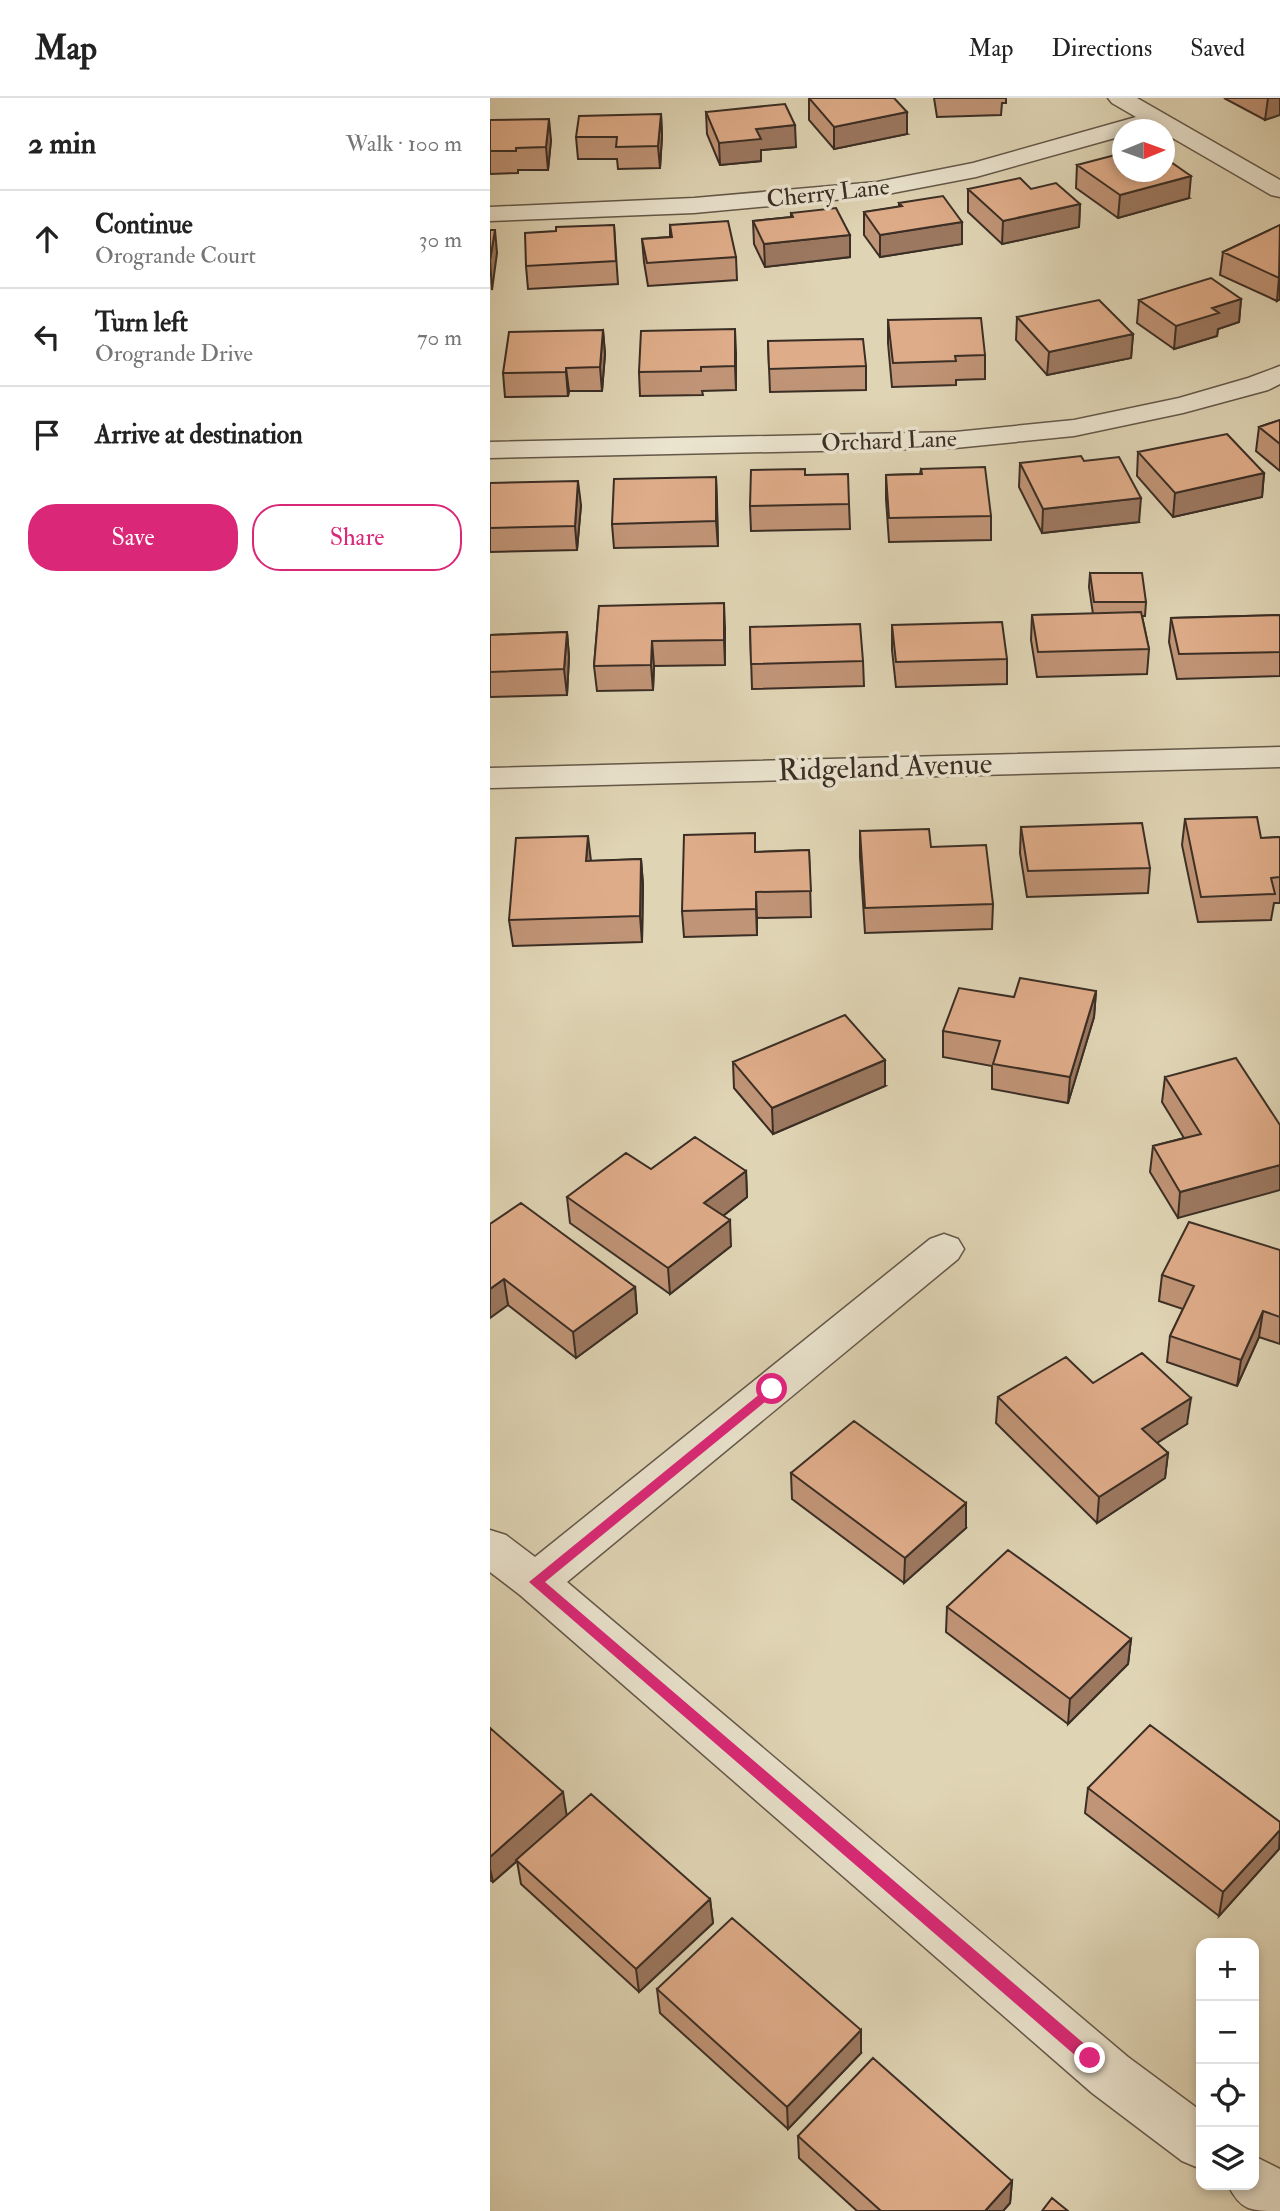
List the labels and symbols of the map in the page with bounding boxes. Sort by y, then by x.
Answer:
north arrow [1112,119,1175,182]
street label: Cherry Lane [765,171,891,215]
street label: Orchard Lane [821,423,957,459]
street label: Ridgeland Avenue [777,745,993,789]
route start [756,1373,787,1404]
route end [1074,2042,1105,2073]

